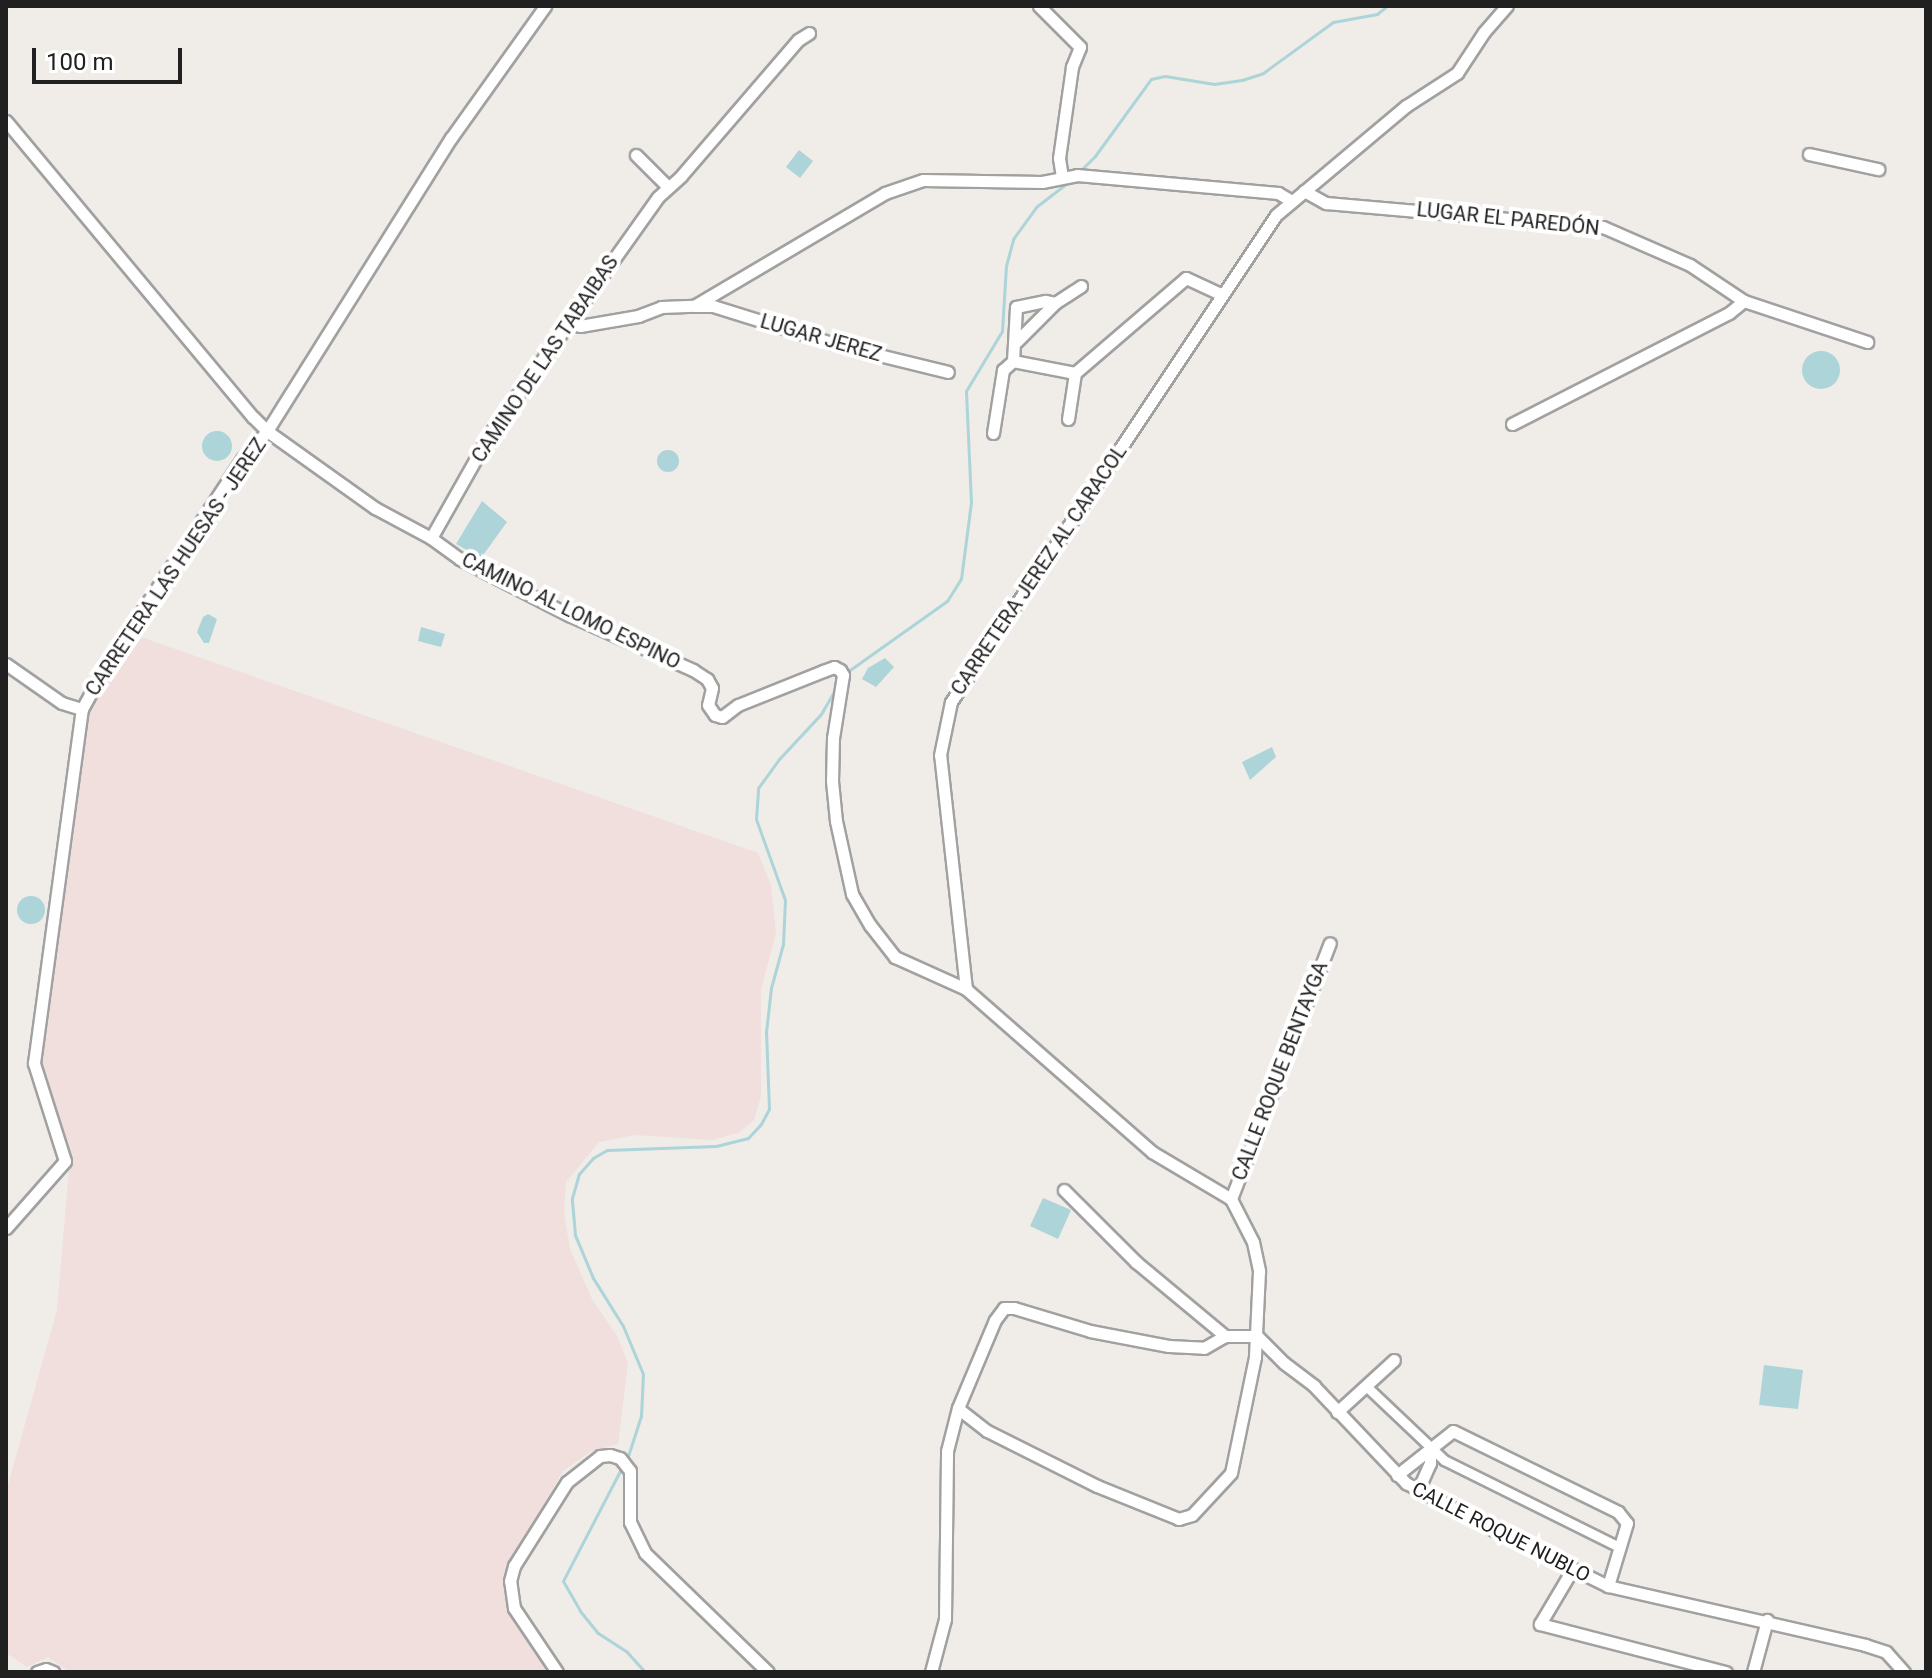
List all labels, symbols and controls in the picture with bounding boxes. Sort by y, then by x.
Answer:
scale bar [36,32,186,82]
text: 100 m [46,48,113,76]
street label: LUGAR EL PAREDÓN [1416,197,1600,241]
street label: CAMINO DE LAS TABAIBAS [467,251,623,467]
street label: LUGAR JEREZ [757,309,885,367]
street label: CARRETERA LAS HUESAS - JEREZ [81,434,271,700]
street label: CARRETERA JEREZ AL CARACOL [946,440,1132,700]
street label: CAMINO AL LOMO ESPINO [458,548,684,674]
street label: CALLE ROQUE BENTAYGA [1227,958,1333,1184]
street label: CALLE ROQUE NUBLO [1408,1477,1594,1587]

